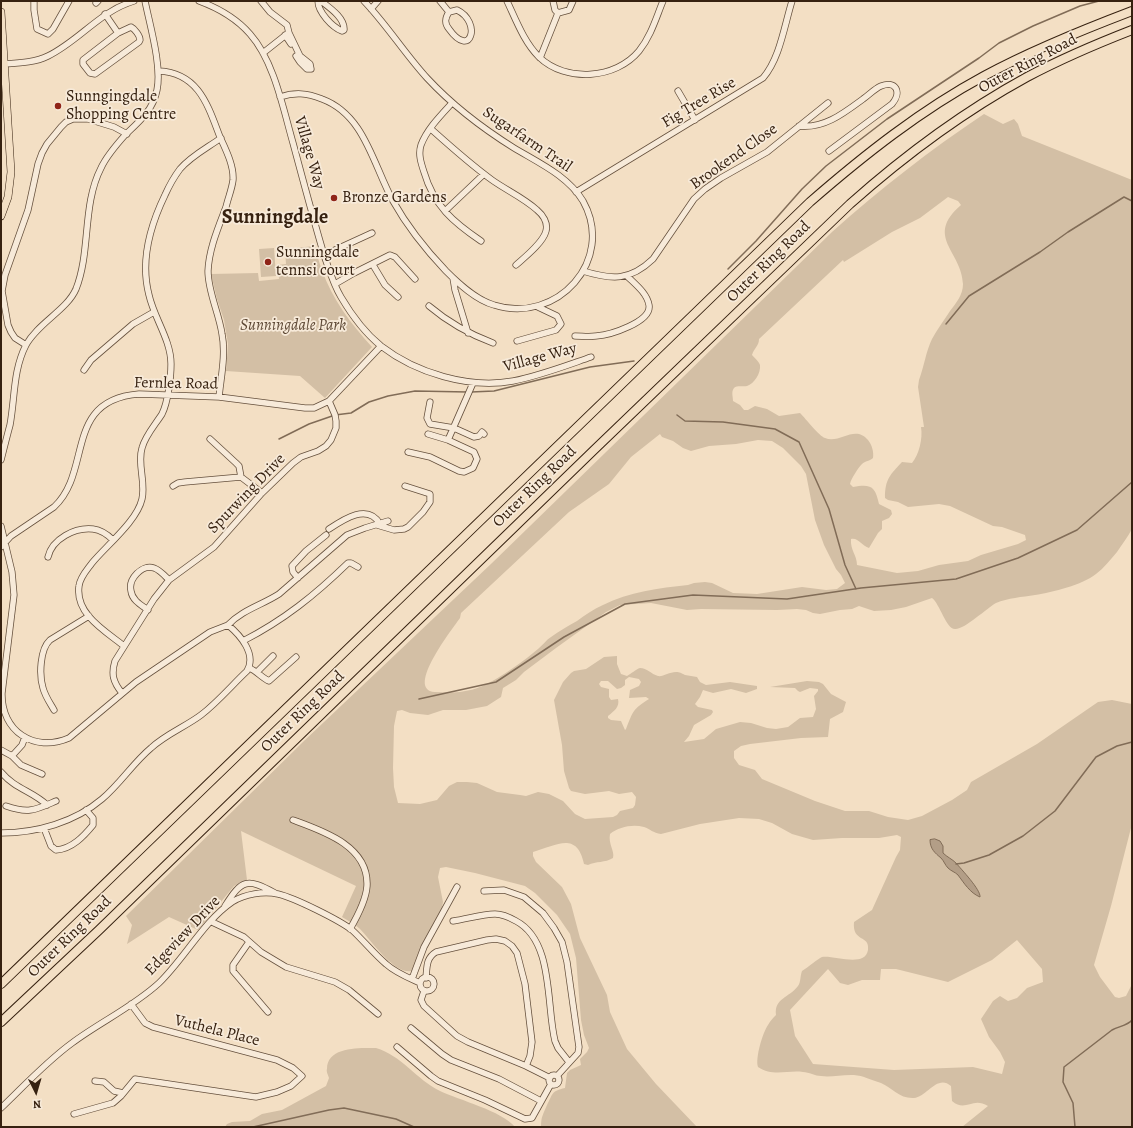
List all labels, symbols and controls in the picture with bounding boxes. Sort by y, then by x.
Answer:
street label: Outer Ring Road [975,30,1081,98]
street label: Fig Tree Rise [658,73,740,133]
place label: Sunngingdale Shopping Centre [66,87,176,125]
marker: Sunngingdale Shopping Centre [53,101,63,111]
street label: Sugarfarm Trail [479,103,575,177]
street label: Village Way [289,114,329,192]
street label: Brookend Close [687,120,781,194]
place label: Bronze Gardens [342,188,447,208]
marker: Bronze Gardens [329,193,339,203]
district label: Sunningdale [222,206,328,230]
street label: Outer Ring Road [723,217,815,307]
place label: Sunningdale tennsi court [276,243,359,281]
marker: Sunningdale tennsi court [263,257,273,267]
park label: Sunningdale Park [240,316,346,336]
street label: Village Way [501,339,579,377]
street label: Fernlea Road [134,374,218,394]
street label: Outer Ring Road [489,442,581,532]
street label: Spurwing Drive [204,450,290,538]
street label: Outer Ring Road [257,667,349,757]
street label: Outer Ring Road [24,892,116,982]
street label: Edgeview Drive [141,892,225,980]
street label: Vuthela Place [172,1011,262,1051]
north arrow [16,1072,56,1112]
text: N [32,1097,42,1112]

